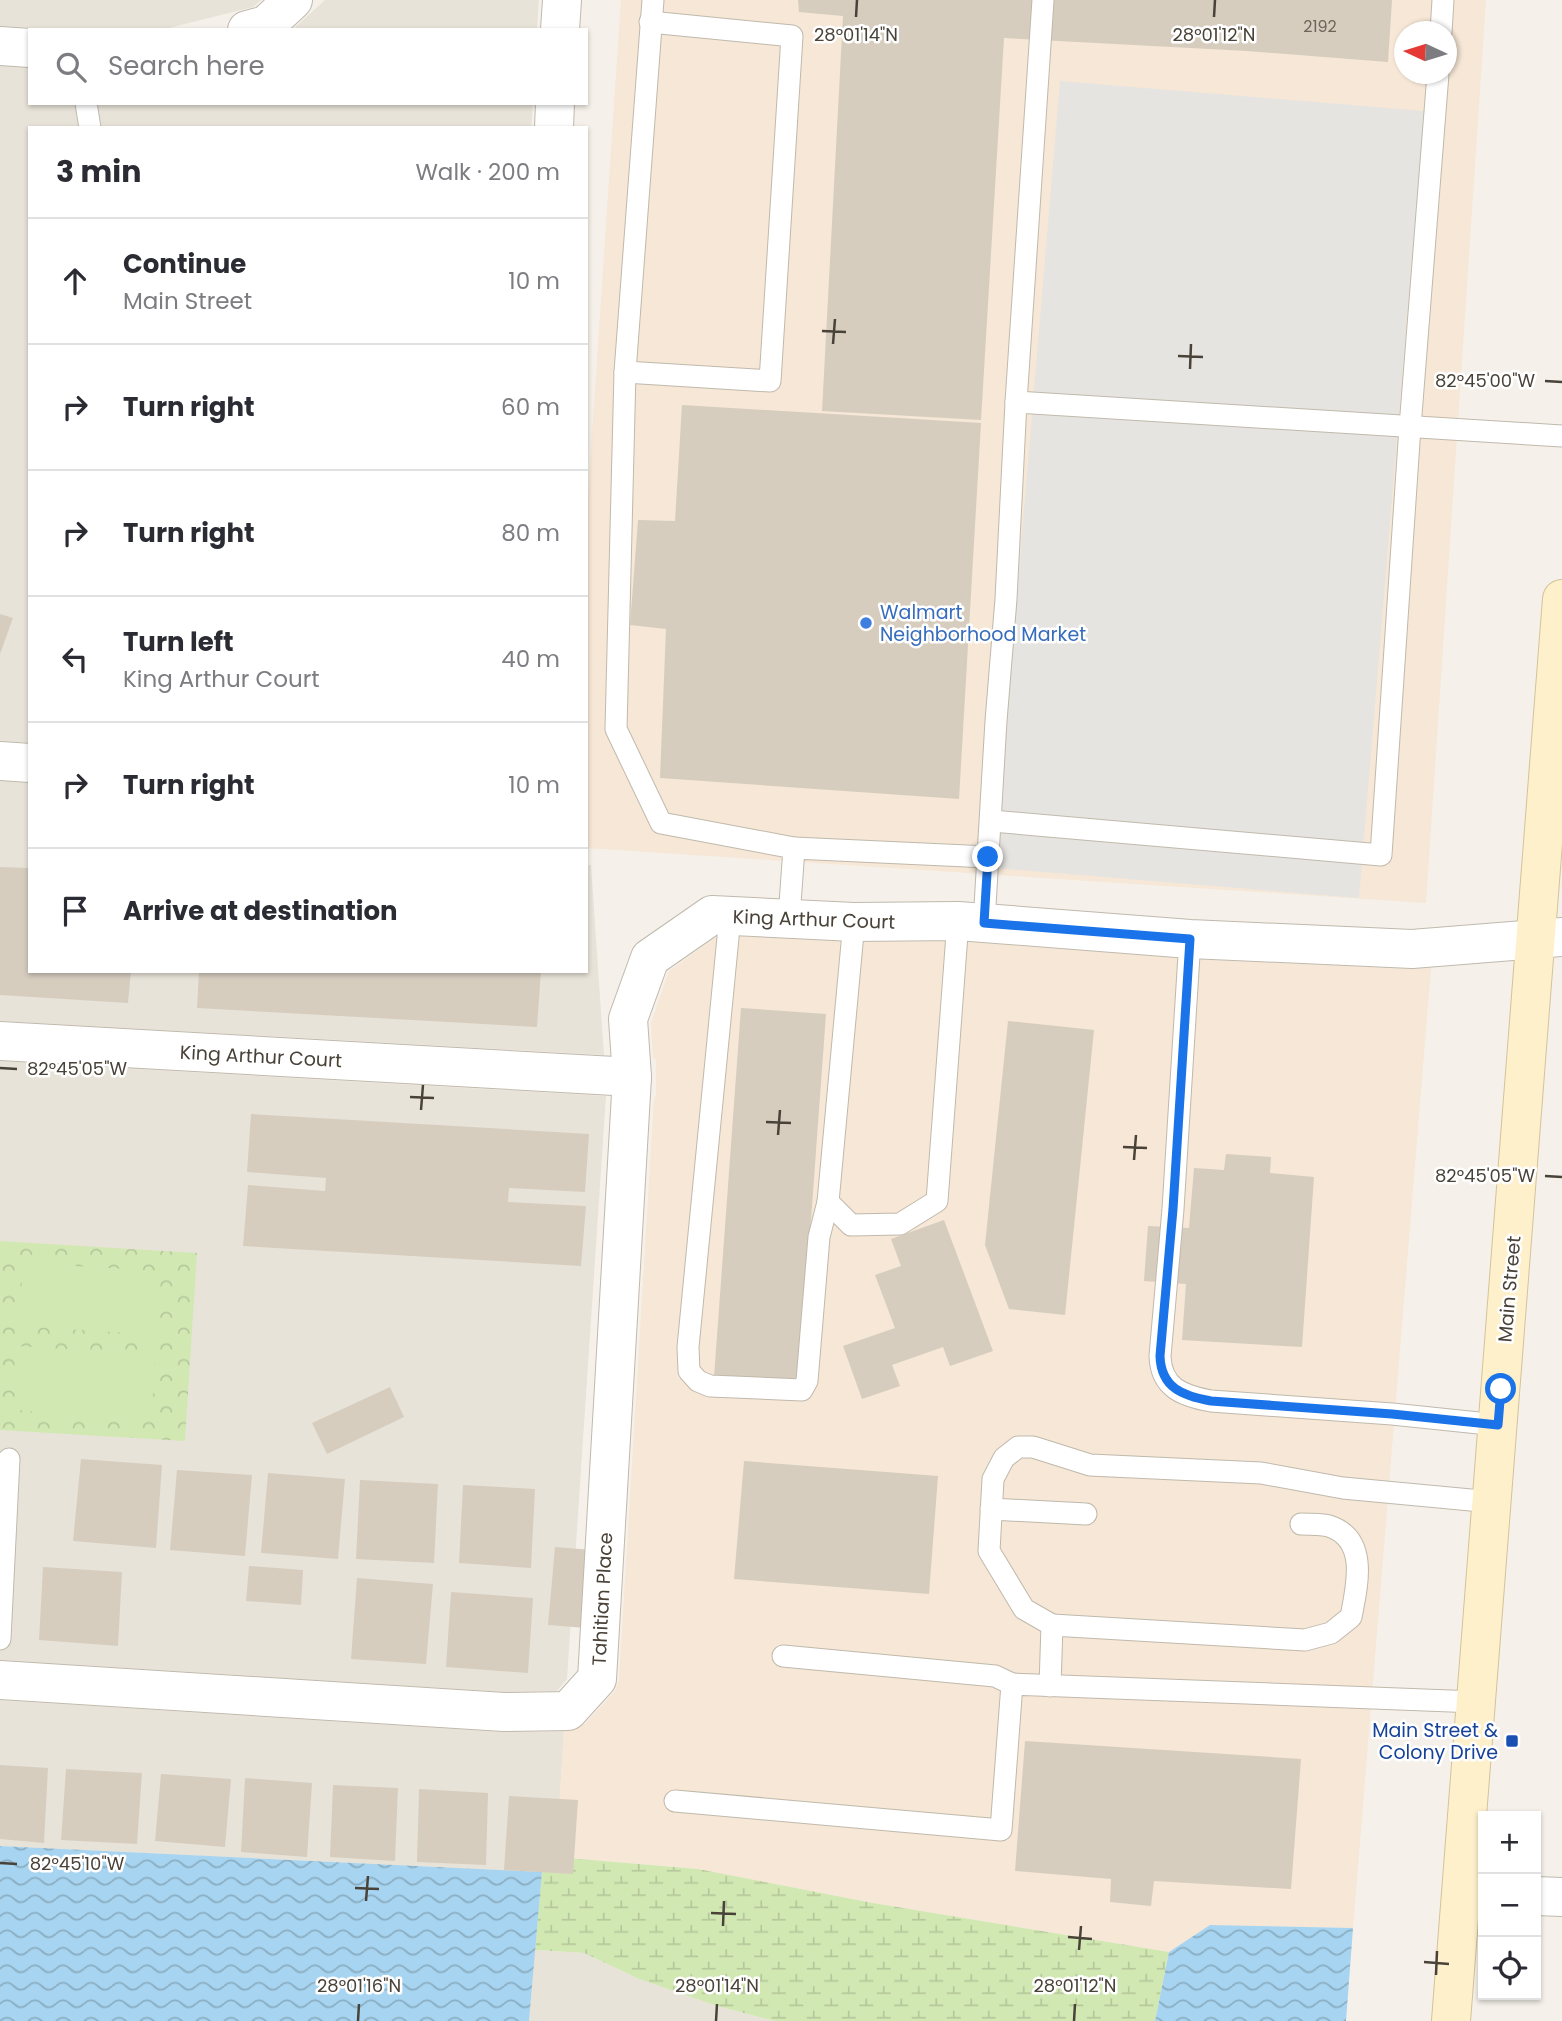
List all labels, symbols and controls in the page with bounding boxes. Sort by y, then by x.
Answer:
house number: 2192 [1303,15,1337,38]
north arrow [1394,21,1457,84]
text: 28°01'14"N [814,22,898,47]
text: 28°01'12"N [1172,22,1256,47]
search box [28,28,588,105]
icon: search [52,48,90,86]
text: Search here [108,48,265,84]
text: 3 min [56,150,141,193]
text: Walk · 200 m [415,156,560,188]
text: Continue [123,246,246,282]
icon: ahead [56,262,94,300]
text: 10 m [508,265,560,297]
text: Main Street [123,285,252,317]
text: 82°45'00"W [1435,368,1535,393]
icon: right [56,388,94,426]
text: Turn right [123,389,255,425]
text: 60 m [501,391,560,423]
icon: right [56,514,94,552]
text: Turn right [123,515,255,551]
text: 80 m [501,517,560,549]
place label: Walmart Neighborhood Market [880,599,1086,648]
marker: Walmart Neighborhood Market [858,615,874,631]
text: Turn left [123,624,234,660]
icon: left [56,640,94,678]
text: 40 m [501,643,560,675]
text: King Arthur Court [123,663,320,695]
icon: right [56,766,94,804]
text: Turn right [123,767,255,803]
text: 10 m [508,769,560,801]
route end [972,841,1003,872]
icon: arrive [56,892,94,930]
text: Arrive at destination [123,893,398,929]
street label: King Arthur Court [732,903,896,936]
street label: King Arthur Court [179,1039,343,1074]
text: 82°45'05"W [27,1056,127,1081]
text: 82°45'05"W [1435,1163,1535,1188]
street label: Main Street [1491,1235,1528,1343]
route start [1485,1373,1516,1404]
street label: Tahitian Place [586,1532,619,1666]
place label: Main Street & Colony Drive [1372,1717,1498,1766]
marker: Main Street & Colony Drive [1504,1733,1520,1749]
map controls [1478,1811,1541,2000]
button: + [1478,1811,1541,1874]
text: 82°45'10"W [30,1851,125,1876]
button: − [1478,1874,1541,1937]
button: locate [1478,1937,1541,2000]
text: 28°01'16"N [317,1973,401,1998]
text: 28°01'14"N [675,1973,759,1998]
text: 28°01'12"N [1033,1973,1117,1998]

